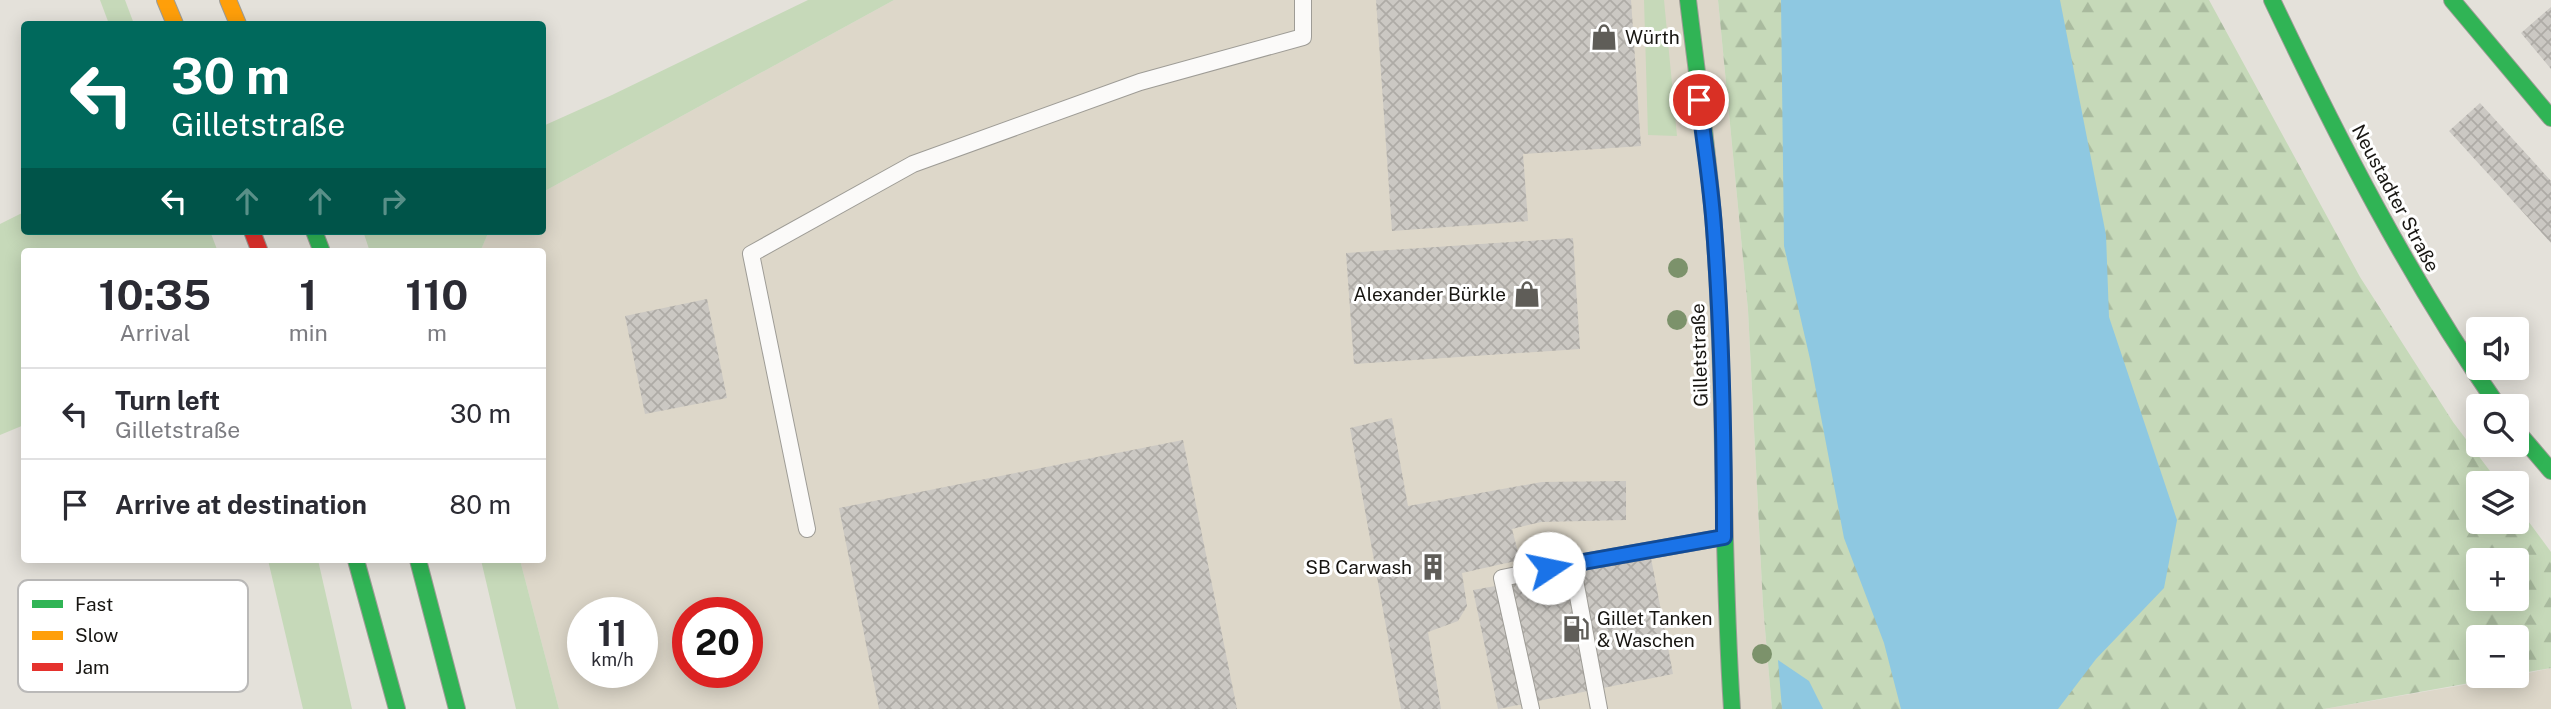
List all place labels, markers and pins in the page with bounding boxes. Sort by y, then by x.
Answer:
shop icon: Würth [1589,22,1619,52]
place label: Würth [1625,26,1680,48]
pin [1669,70,1729,130]
shop icon: Alexander Bürkle [1512,279,1542,309]
place label: Alexander Bürkle [1353,283,1506,305]
building icon: SB Carwash [1418,552,1448,582]
place label: SB Carwash [1305,556,1412,578]
place label: Gillet Tanken & Waschen [1597,607,1712,651]
fuel station icon: Gillet Tanken & Waschen [1561,614,1591,644]

